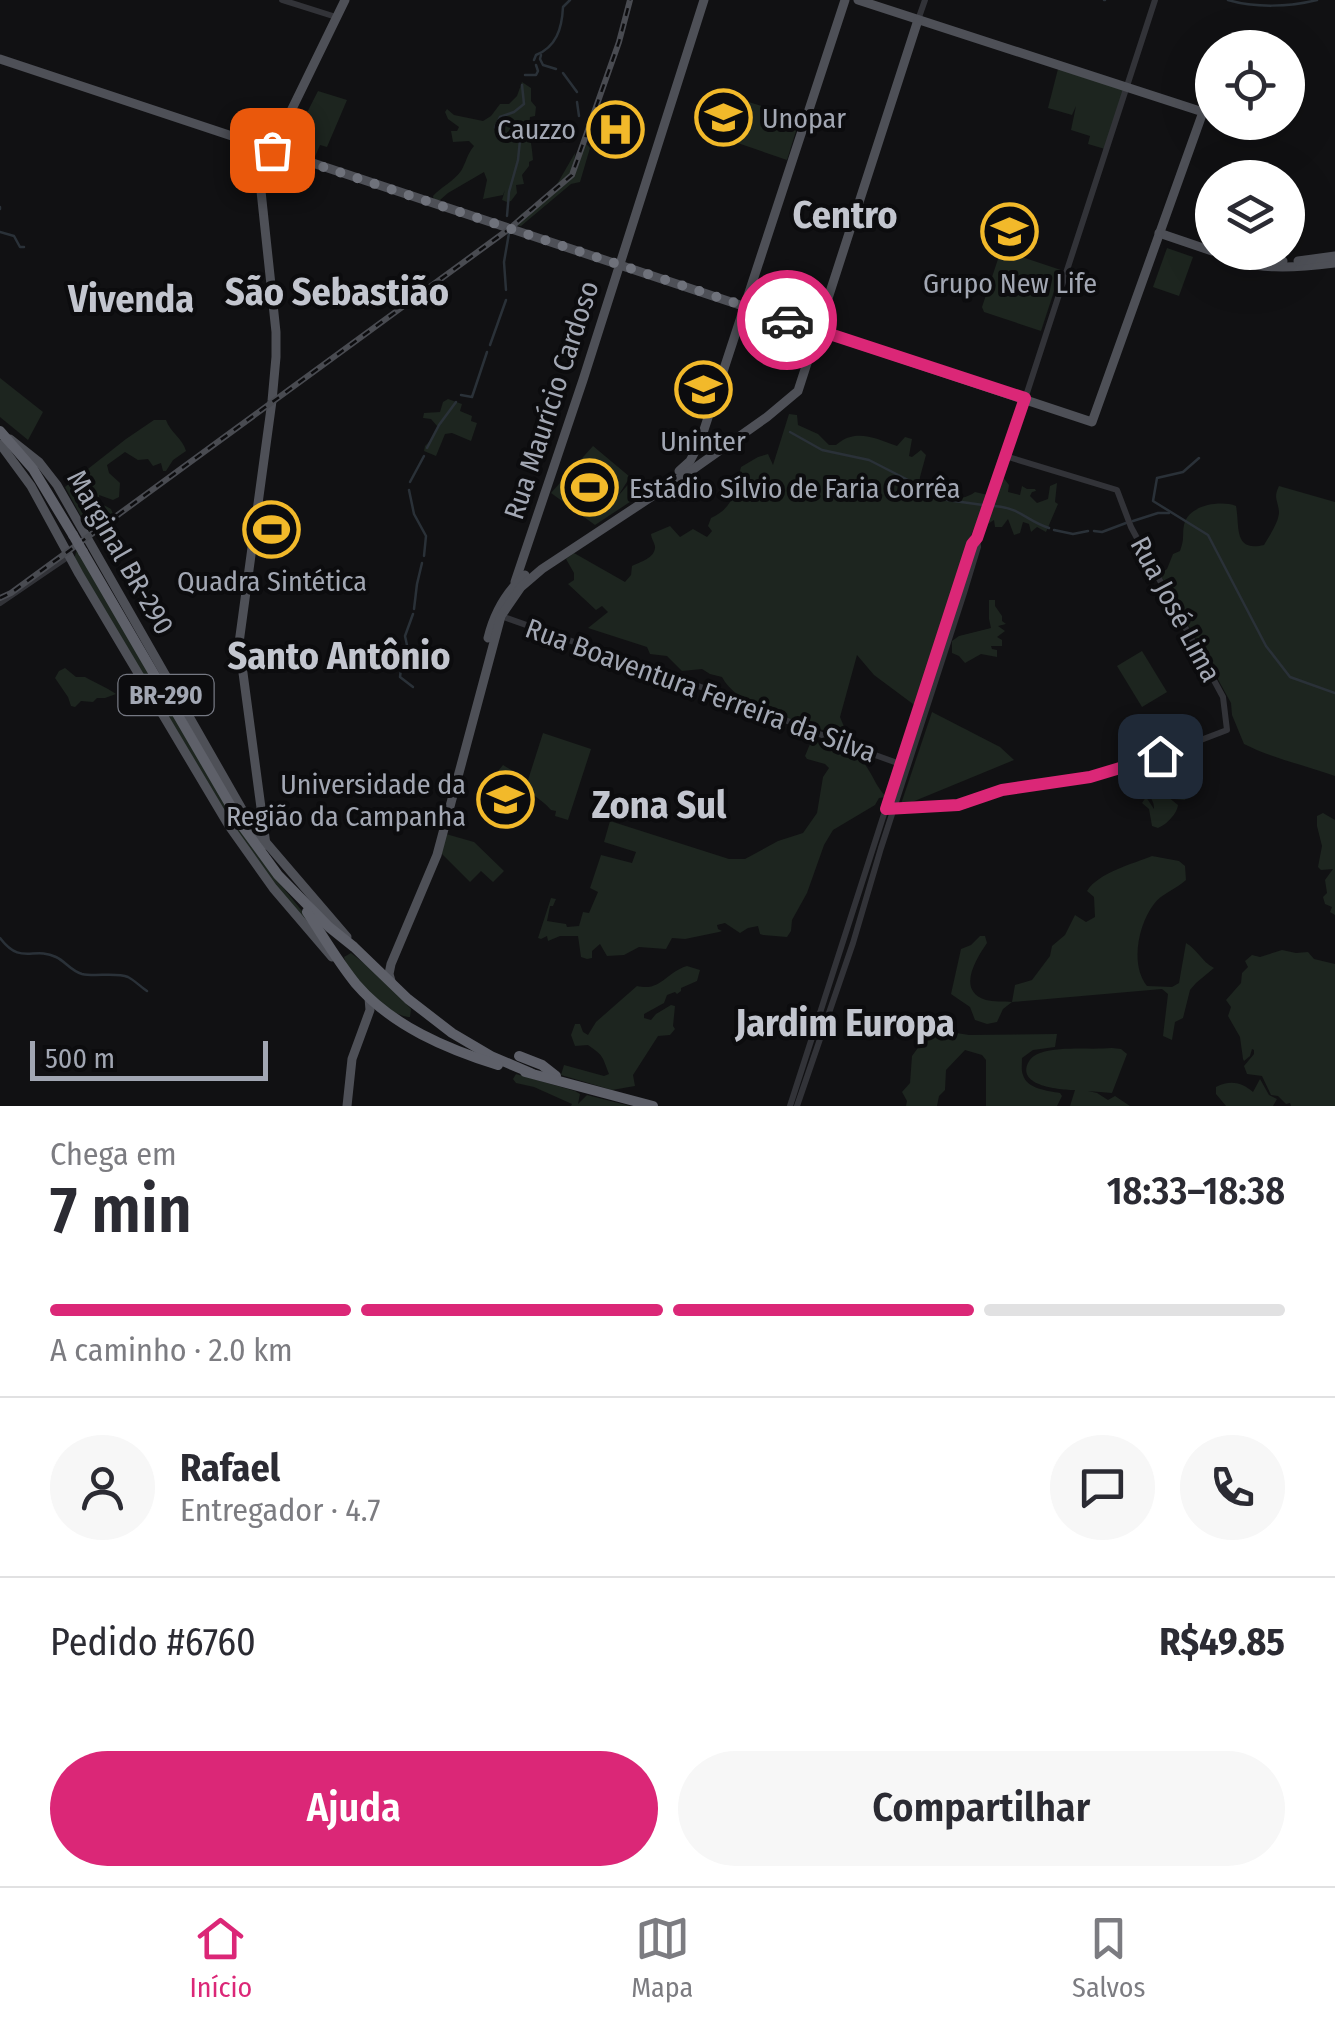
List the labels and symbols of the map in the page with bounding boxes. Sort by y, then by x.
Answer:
school or university icon: Unopar [693,88,753,148]
hospital icon: Cauzzo [585,99,645,159]
place label: Unopar [762,102,846,135]
pin [230,108,315,193]
place label: Cauzzo [497,113,576,146]
district label: Centro [793,192,897,238]
school or university icon: Grupo New Life [980,202,1040,262]
place label: Grupo New Life [923,267,1097,300]
district label: São Sebastião [225,269,449,315]
courier [737,270,837,370]
district label: Vivenda [67,276,194,322]
street label: Rua Maurício Cardoso [497,277,606,524]
school or university icon: Uninter [673,360,733,420]
place label: Uninter [660,425,746,458]
sports icon: Estádio Sílvio de Faria Corrêa [560,458,620,518]
street label: Marginal BR-290 [60,464,181,640]
place label: Estádio Sílvio de Faria Corrêa [629,472,960,505]
sports icon: Quadra Sintética [242,500,302,560]
street label: Rua José Lima [1124,531,1228,687]
place label: Quadra Sintética [177,565,367,598]
street label: Rua Boaventura Ferreira da Silva [521,612,880,769]
district label: Santo Antônio [228,633,451,679]
road number: BR-290 [119,675,214,715]
pin [1118,714,1203,799]
place label: Universidade da Região da Campanha [226,768,466,833]
school or university icon: Universidade da Região da Campanha [475,770,535,830]
district label: Zona Sul [592,782,727,828]
district label: Jardim Europa [734,1000,955,1046]
scale bar [30,1036,268,1080]

